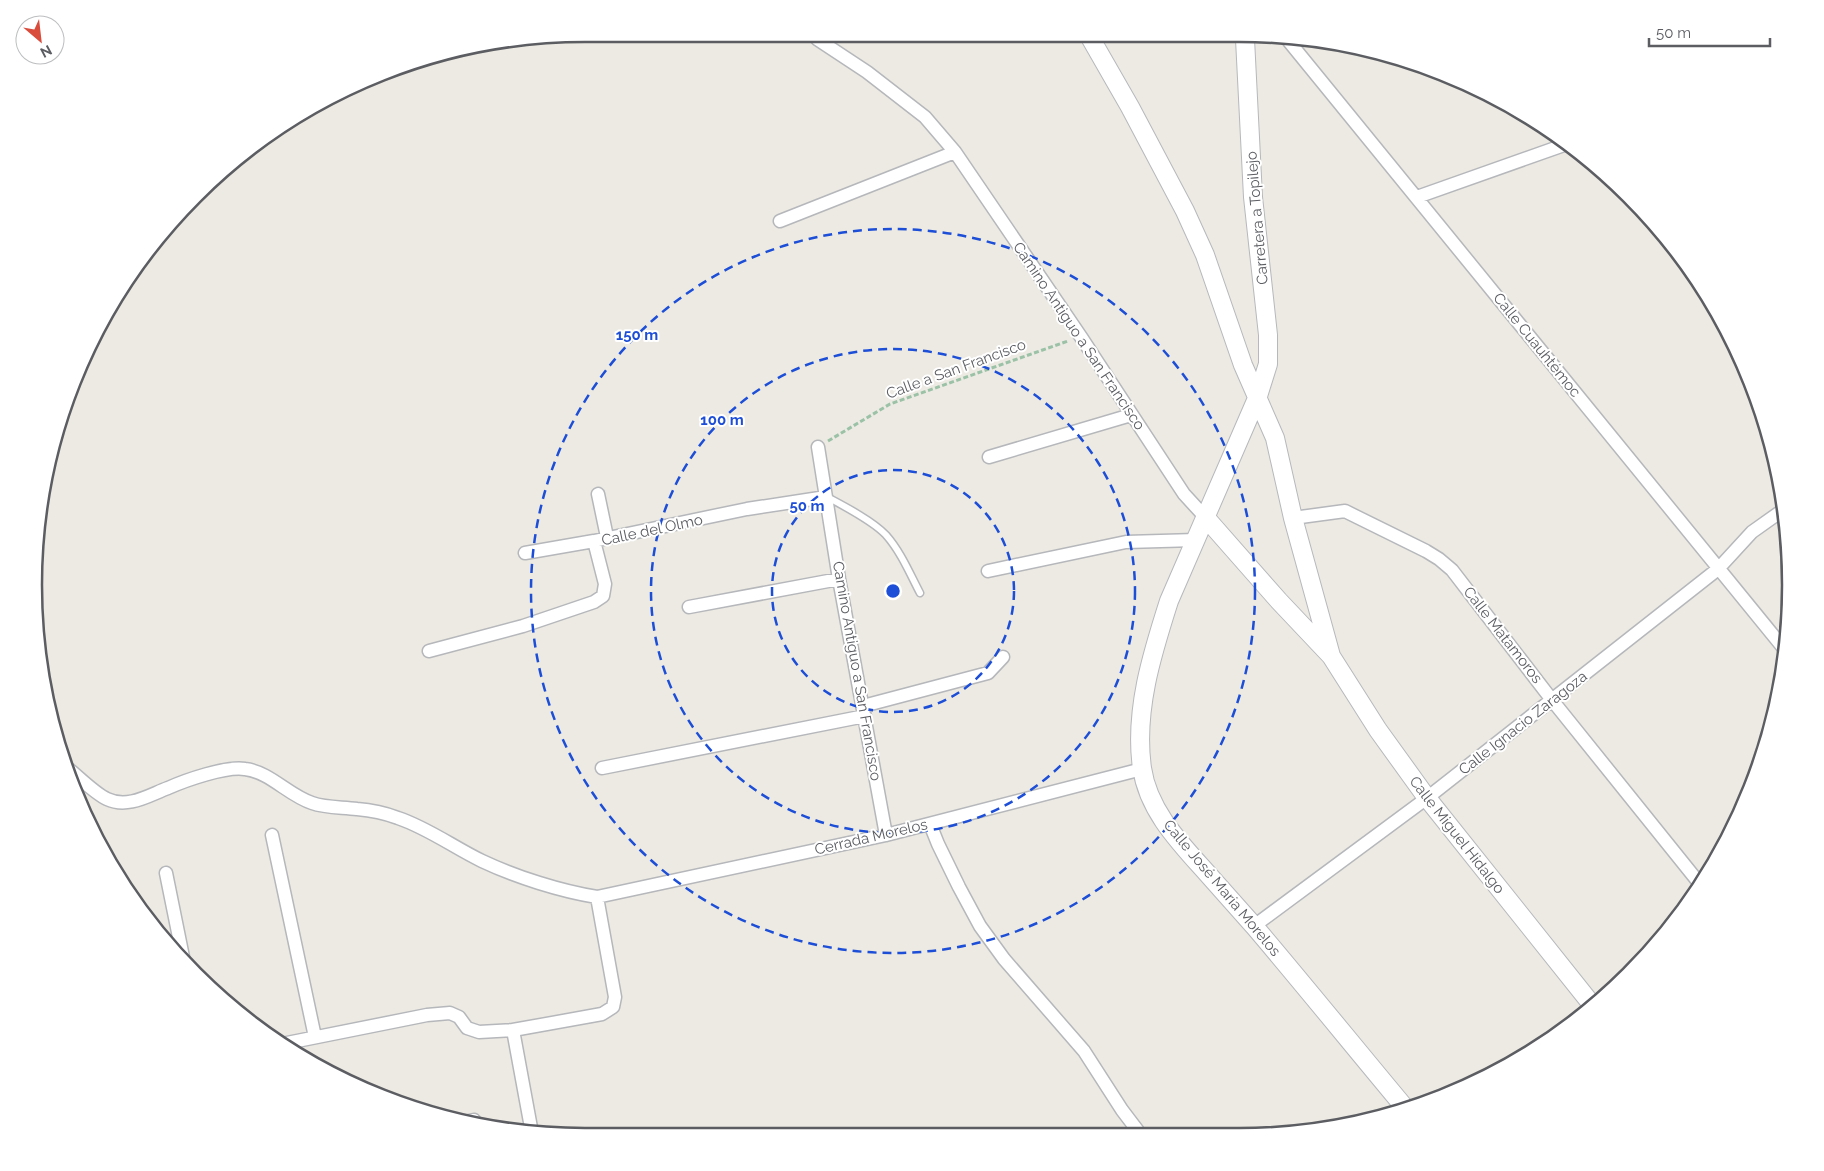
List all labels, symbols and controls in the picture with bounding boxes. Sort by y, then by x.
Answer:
north arrow [15,15,65,65]
scale bar [1649,15,1770,47]
text: 50 m [1656,24,1691,42]
text: N [38,42,55,61]
street label: Carretera a Topilejo [1242,150,1272,286]
street label: Camino Antiguo a San Francisco [1009,239,1149,433]
street label: Calle Cuauhtémoc [1489,289,1585,401]
text: 150 m [616,326,658,344]
street label: Calle a San Francisco [884,335,1028,403]
text: 100 m [700,411,744,429]
text: 50 m [789,497,825,515]
street label: Calle del Olmo [600,510,704,550]
street label: Camino Antiguo a San Francisco [829,560,885,782]
centre of rings [884,582,902,600]
street label: Calle Matamoros [1460,583,1546,687]
street label: Calle Ignacio Zaragoza [1455,667,1591,779]
street label: Calle Miguel Hidalgo [1406,773,1509,897]
street label: Cerrada Morelos [813,815,929,859]
street label: Calle José María Morelos [1160,816,1284,960]

